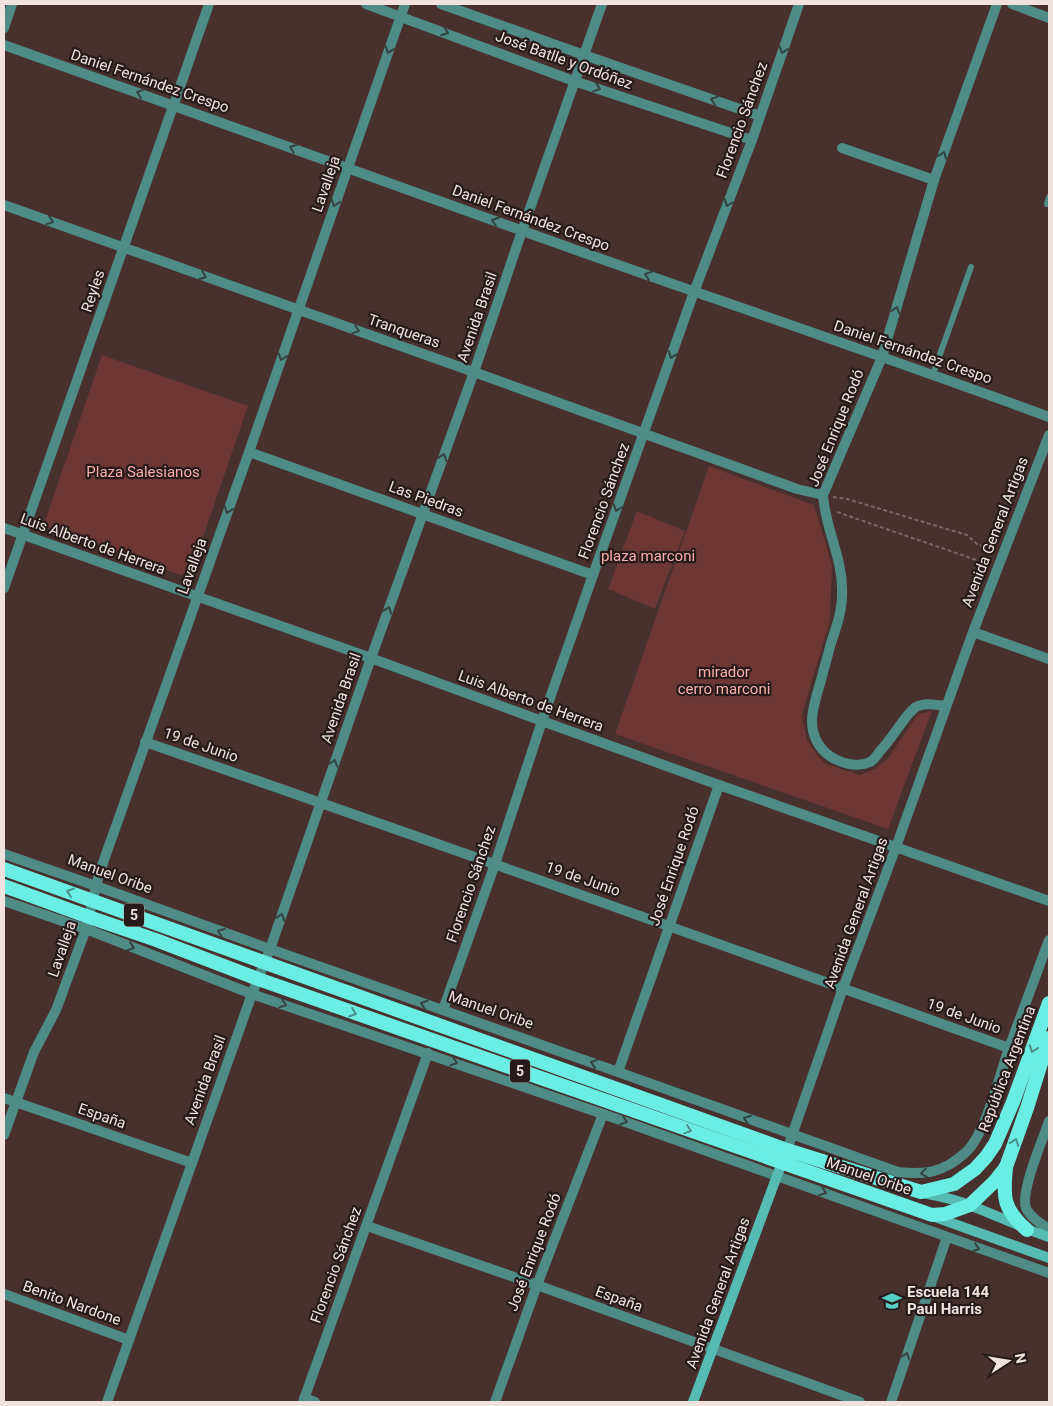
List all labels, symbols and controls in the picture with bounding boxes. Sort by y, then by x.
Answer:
one-way arrow [440,26,449,36]
street label: José Batlle y Ordóñez [493,27,635,93]
street label: Daniel Fernández Crespo [69,45,231,117]
one-way arrow [385,45,395,53]
one-way arrow [779,45,789,54]
street label: Florencio Sánchez [713,59,771,181]
one-way arrow [593,83,601,93]
one-way arrow [136,89,145,99]
one-way arrow [710,96,719,106]
one-way arrow [289,144,298,154]
one-way arrow [937,151,947,159]
street label: Lavalleja [308,153,344,215]
street label: Daniel Fernández Crespo [450,181,612,255]
one-way arrow [331,198,341,207]
one-way arrow [724,198,734,207]
one-way arrow [45,215,53,225]
one-way arrow [492,217,500,227]
street label: Reyles [77,267,109,315]
one-way arrow [198,270,207,280]
street label: Avenida Brasil [453,270,501,364]
one-way arrow [645,271,653,281]
one-way arrow [890,307,900,315]
street label: Tranqueras [366,310,442,352]
street label: Daniel Fernández Crespo [832,316,994,388]
one-way arrow [351,324,360,334]
one-way arrow [668,350,678,359]
one-way arrow [278,352,288,360]
street label: José Enrique Rodó [804,367,868,489]
street label: Florencio Sánchez [575,440,633,562]
one-way arrow [437,453,447,462]
street label: Avenida General Artigas [958,454,1032,610]
park label: Plaza Salesianos [86,463,200,481]
street label: Las Piedras [386,477,466,521]
one-way arrow [613,503,623,512]
one-way arrow [224,505,234,514]
street label: Luis Alberto de Herrera [18,509,168,579]
street label: Lavalleja [174,535,210,597]
park label: plaza marconi [601,547,695,565]
one-way arrow [382,606,392,615]
street label: Avenida Brasil [317,651,365,745]
park label: mirador cerro marconi [678,663,770,698]
street label: Luis Alberto de Herrera [456,666,606,736]
street label: 19 de Junio [161,724,241,766]
one-way arrow [328,760,338,768]
street label: José Enrique Rodó [645,804,703,928]
street label: Florencio Sánchez [443,823,499,945]
street label: Avenida General Artigas [820,835,892,991]
street label: Manuel Oribe [65,850,155,898]
street label: 19 de Junio [543,858,623,900]
one-way arrow [67,888,75,898]
road number: 5 [124,904,144,926]
one-way arrow [275,913,285,922]
street label: Lavalleja [44,918,80,980]
one-way arrow [218,928,226,938]
one-way arrow [126,941,135,951]
street label: Manuel Oribe [446,987,536,1033]
street label: 19 de Junio [924,994,1004,1038]
one-way arrow [279,998,287,1008]
one-way arrow [420,999,429,1009]
street label: República Argentina [975,1003,1039,1135]
one-way arrow [349,1007,357,1017]
street label: Avenida Brasil [180,1033,230,1127]
one-way arrow [1029,1044,1039,1052]
one-way arrow [449,1056,458,1066]
one-way arrow [590,1059,599,1069]
road number: 5 [510,1060,530,1082]
street label: España [76,1099,128,1133]
one-way arrow [619,1115,628,1125]
one-way arrow [743,1115,751,1125]
one-way arrow [684,1124,692,1134]
one-way arrow [1009,1138,1019,1147]
street label: Manuel Oribe [824,1153,914,1199]
one-way arrow [919,1167,927,1178]
one-way arrow [819,1186,827,1196]
street label: José Enrique Rodó [503,1190,565,1314]
street label: Florencio Sánchez [307,1204,365,1326]
street label: Avenida General Artigas [682,1215,754,1371]
one-way arrow [971,1242,980,1252]
street label: Benito Nardone [20,1277,124,1329]
street label: España [593,1282,645,1316]
place label: Escuela 144 Paul Harris [907,1283,989,1318]
school or university icon: Escuela 144 Paul Harris [881,1290,903,1312]
north arrow [983,1336,1033,1386]
one-way arrow [900,1352,910,1361]
text: N [1012,1352,1030,1365]

